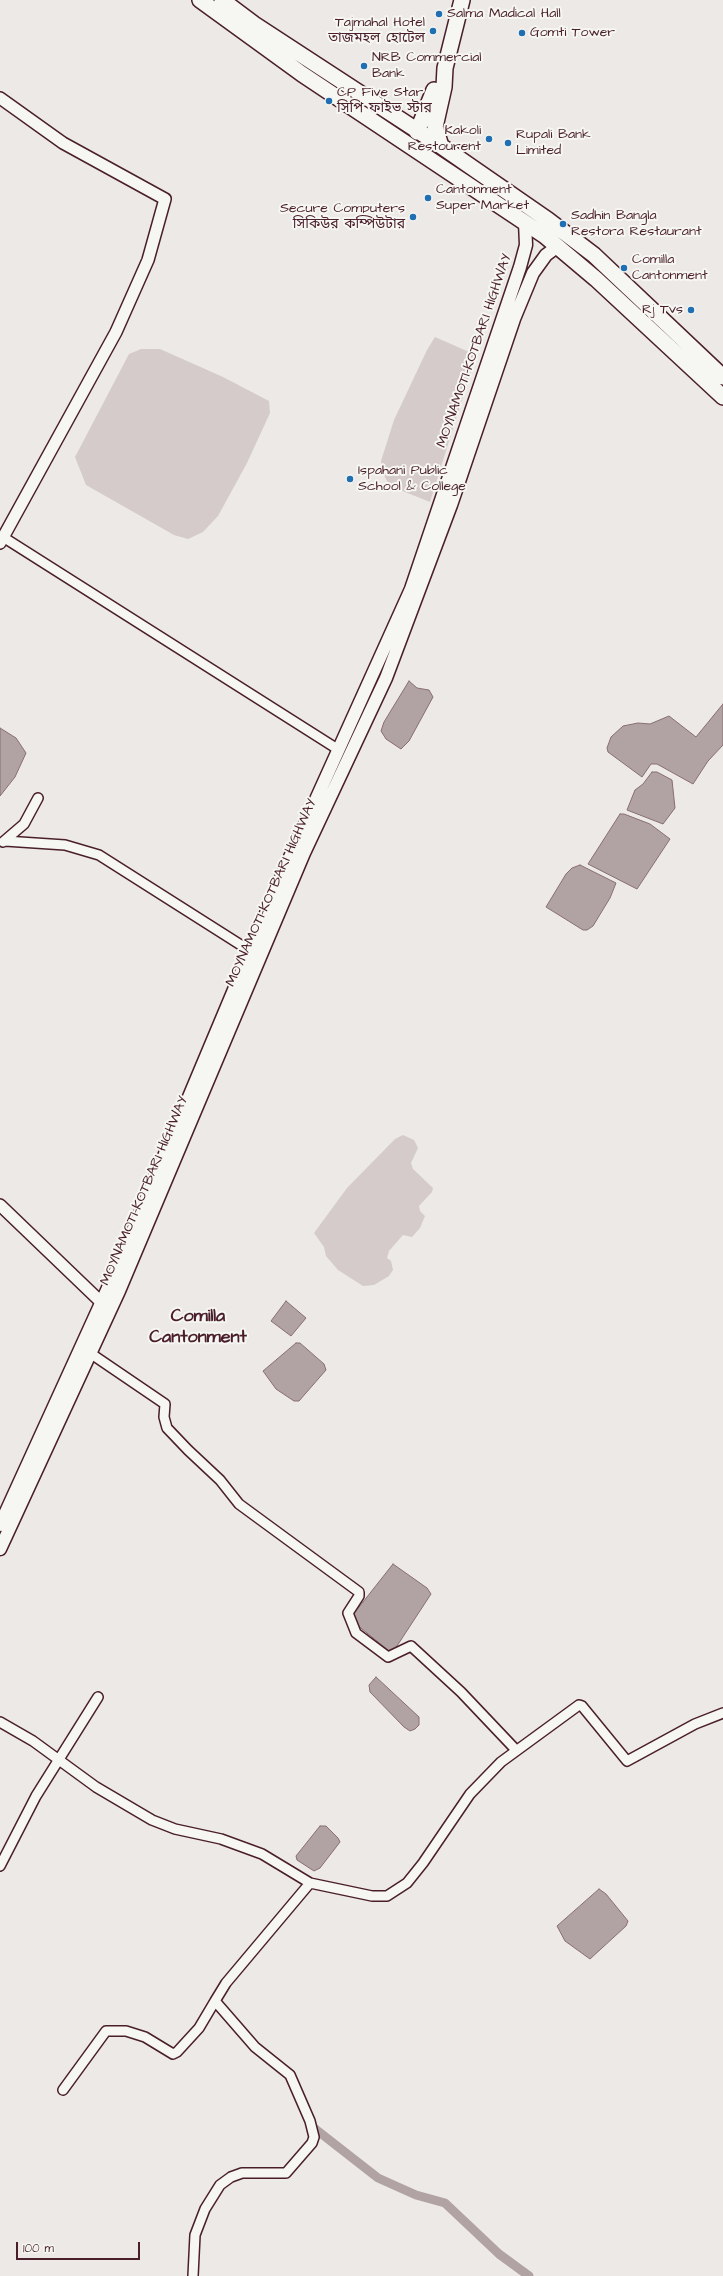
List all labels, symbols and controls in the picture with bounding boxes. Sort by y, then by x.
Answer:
place label: Salma Madical Hall [447,6,561,22]
marker: Salma Madical Hall [434,9,444,19]
place label: Tajmahal Hotel তাজমহল হোটেল [328,15,425,48]
place label: Gomti Tower [530,25,615,41]
marker: Tajmahal Hotel তাজমহল হোটেল [428,26,438,36]
marker: Gomti Tower [517,28,527,38]
place label: NRB Commercial Bank [372,50,481,82]
marker: NRB Commercial Bank [359,61,369,71]
place label: CP Five Star সিপি ফাইভ স্টার [337,85,432,118]
marker: CP Five Star সিপি ফাইভ স্টার [324,96,334,106]
place label: Kakoli Restourent [408,123,481,156]
place label: Rupali Bank Limited [516,127,591,160]
marker: Kakoli Restourent [484,134,494,144]
marker: Rupali Bank Limited [503,138,513,148]
place label: Cantonment Super Market [436,182,529,214]
marker: Cantonment Super Market [423,193,433,203]
place label: Secure Computers সিকিউর কম্পিউটার [280,201,405,234]
place label: Sadhin Bangla Restora Restaurant [571,208,702,240]
marker: Secure Computers সিকিউর কম্পিউটার [408,212,418,222]
marker: Sadhin Bangla Restora Restaurant [558,219,568,229]
street label: MOYNAMOTI–KOTBARI HIGHWAY [434,252,516,450]
place label: Comilla Cantonment [632,252,708,284]
marker: Comilla Cantonment [619,263,629,273]
place label: Rj Tvs [642,302,683,318]
marker: Rj Tvs [686,305,696,315]
place label: Ispahani Public School & College [358,463,466,496]
marker: Ispahani Public School & College [345,474,355,484]
street label: MOYNAMOTI–KOTBARI HIGHWAY [223,796,321,990]
street label: MOYNAMOTI–KOTBARI HIGHWAY [97,1094,193,1288]
district label: Comilla Cantonment [149,1306,247,1348]
scale bar [18,2234,142,2260]
text: 100 m [23,2240,54,2257]

